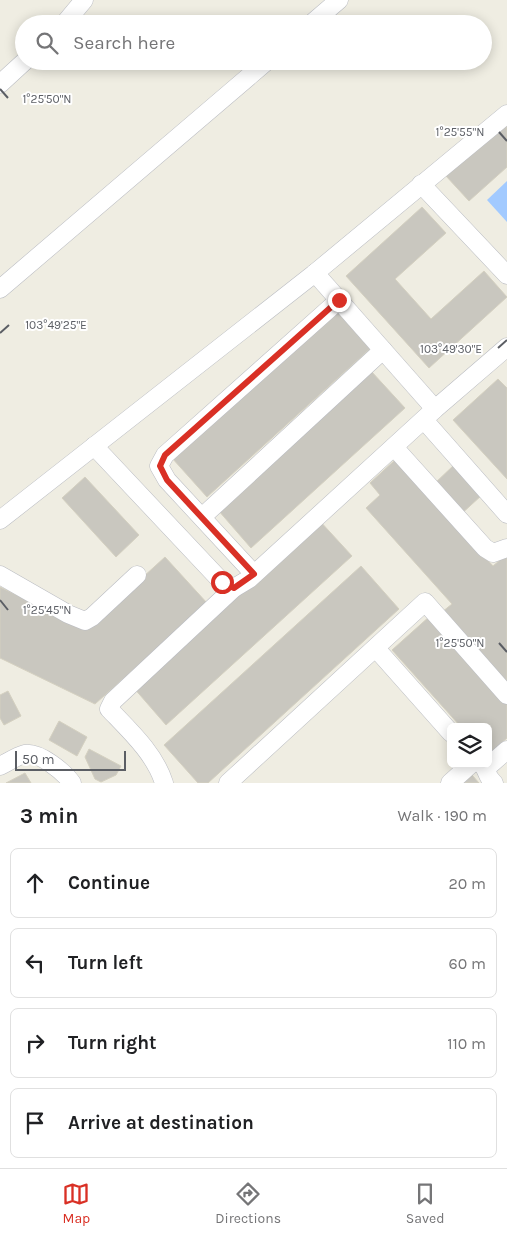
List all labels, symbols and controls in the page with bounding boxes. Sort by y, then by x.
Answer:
search box [15,15,492,70]
icon: search [33,29,61,57]
text: Search here [73,32,175,54]
text: 1°25'50"N [22,92,72,106]
text: 1°25'55"N [436,125,484,139]
route end [328,289,351,312]
text: 103°49'25"E [25,318,87,332]
text: 103°49'30"E [420,342,482,356]
route start [211,571,234,594]
text: 1°25'45"N [23,603,71,617]
text: 1°25'50"N [435,636,485,650]
map controls [447,723,492,768]
button: layers [447,723,492,768]
scale bar [15,748,126,771]
text: 50 m [22,751,55,768]
text: 3 min [20,804,78,828]
text: Walk · 190 m [398,806,487,825]
icon: ahead [21,869,49,897]
text: Continue [68,872,150,894]
text: 20 m [448,874,486,893]
icon: left [21,949,49,977]
text: Turn left [68,952,143,974]
text: 60 m [449,954,486,973]
icon: right [21,1029,49,1057]
text: Turn right [68,1032,157,1054]
text: 110 m [447,1034,486,1053]
icon: arrive [21,1109,49,1137]
text: Arrive at destination [68,1112,254,1134]
tab: Map [62,1180,90,1227]
tab: Directions [215,1180,281,1227]
tab: Saved [406,1180,445,1227]

